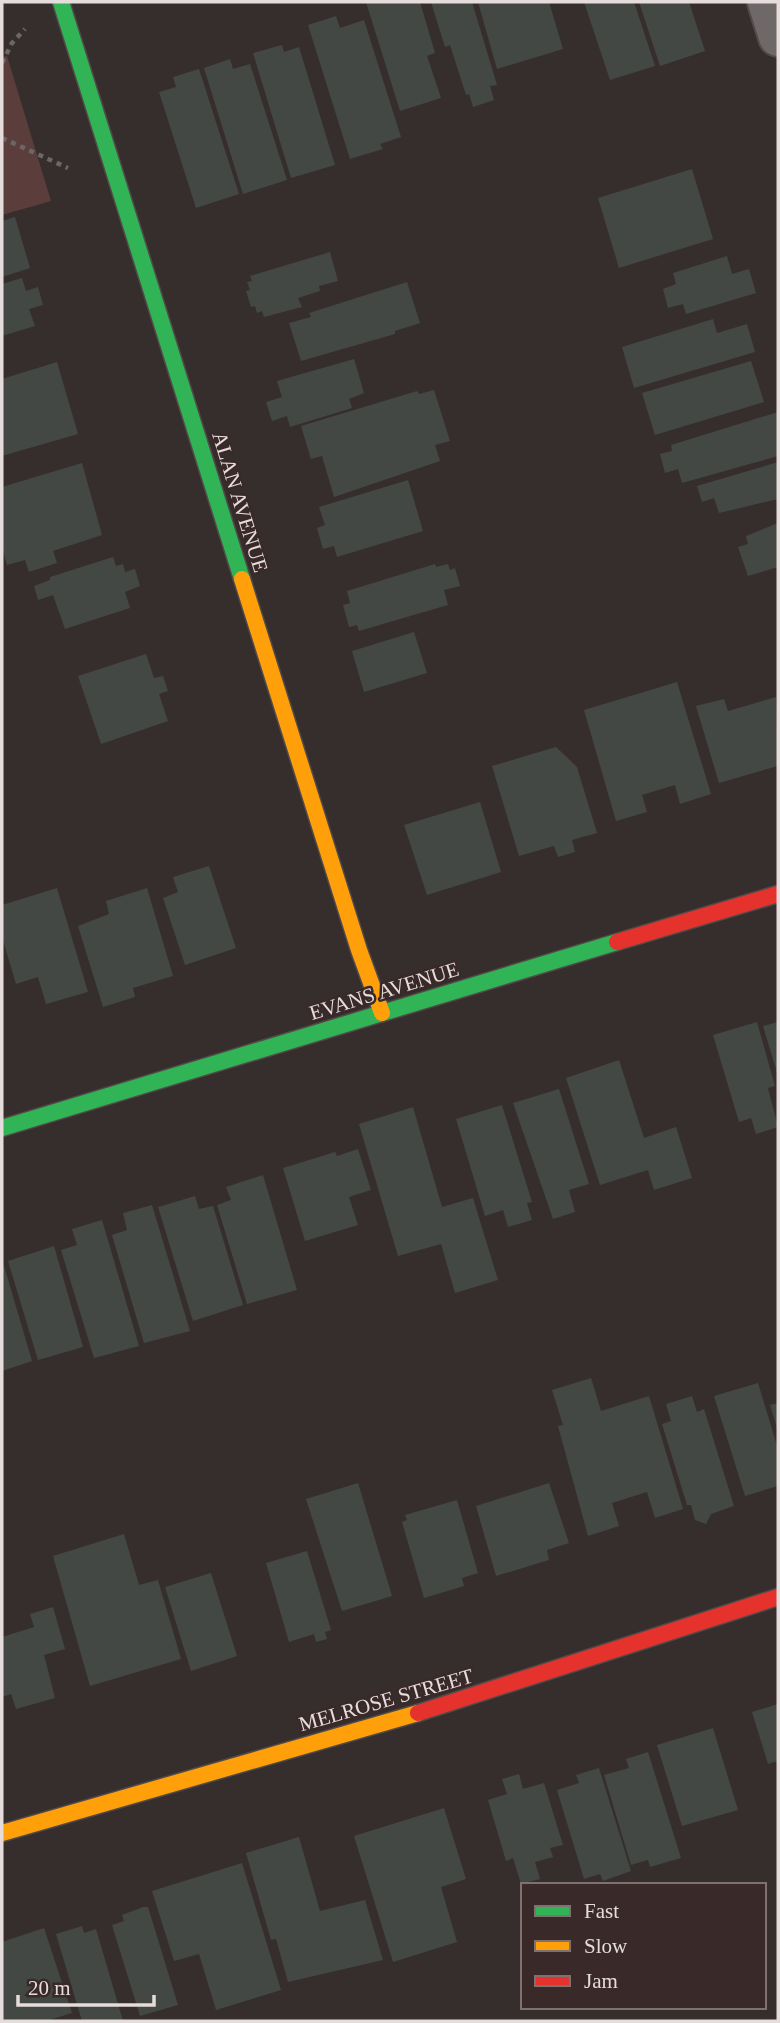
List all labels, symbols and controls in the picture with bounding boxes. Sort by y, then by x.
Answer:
street label: ALAN AVENUE [207,429,273,575]
street label: EVANS AVENUE [306,957,462,1025]
street label: MELROSE STREET [296,1664,476,1736]
legend [521,1883,766,2009]
text: Fast [584,1899,619,1923]
text: Slow [584,1934,628,1958]
scale bar [18,1964,154,2008]
text: Jam [584,1969,618,1993]
text: 20 m [28,1976,71,2000]

